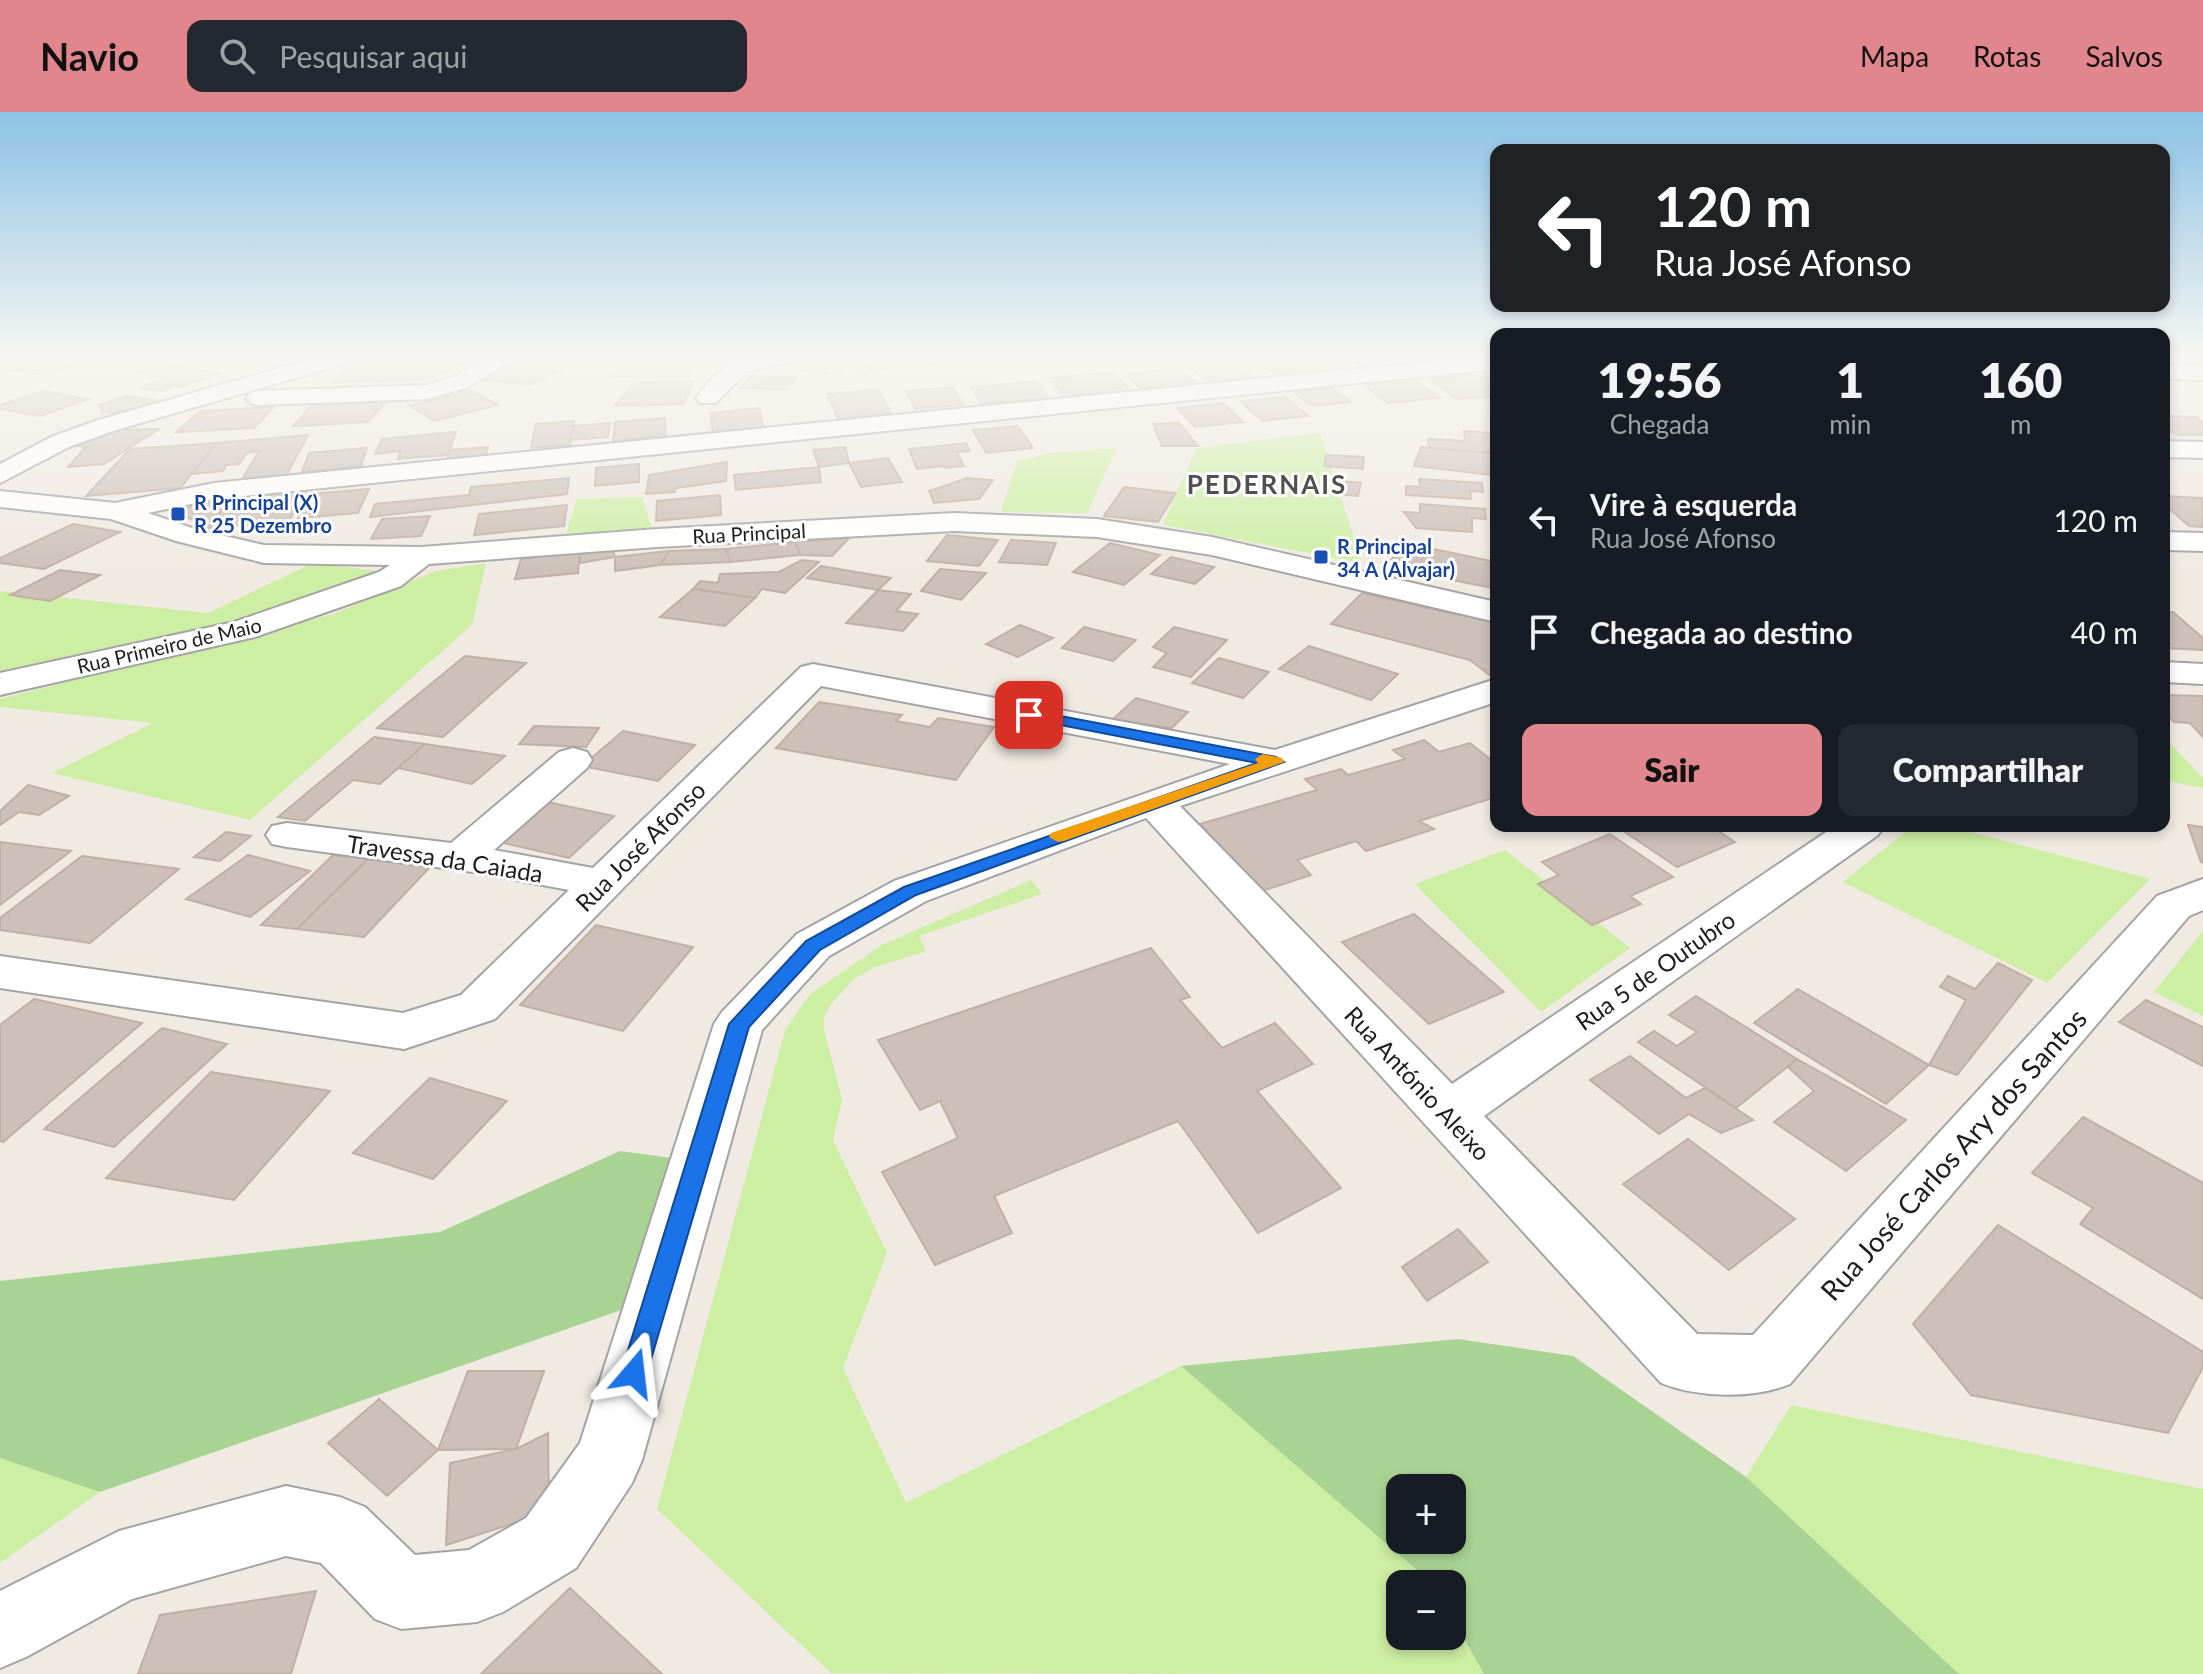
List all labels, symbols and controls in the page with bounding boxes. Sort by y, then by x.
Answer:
search box [187,20,747,92]
text: Navio [40,33,139,79]
icon: search [215,34,259,78]
text: Pesquisar aqui [279,38,467,74]
text: Mapa [1860,39,1929,73]
text: Rotas [1973,39,2041,73]
text: Salvos [2085,39,2163,73]
text: 120 m [1654,172,1812,239]
icon: left [1522,176,1626,280]
text: Rua José Afonso [1654,240,1912,284]
text: 19:56 [1598,351,1722,408]
text: 1 [1836,351,1864,408]
text: 160 [1979,351,2062,408]
text: Chegada [1610,408,1709,440]
text: min [1829,408,1871,440]
text: m [2010,408,2031,440]
district label: PEDERNAIS [1187,468,1347,500]
text: Vire à esquerda [1590,486,1797,522]
place label: R Principal (X) R 25 Dezembro [194,490,332,537]
icon: left [1522,498,1566,542]
text: 120 m [2053,502,2138,538]
marker: R Principal (X) R 25 Dezembro [169,505,187,523]
street label: Rua Principal [692,518,806,548]
text: Rua José Afonso [1590,522,1776,554]
place label: R Principal 34 A (Alvajar) [1337,534,1455,581]
marker: R Principal 34 A (Alvajar) [1312,548,1330,566]
icon: arrive [1522,610,1566,654]
street label: Rua Primeiro de Maio [74,612,264,678]
text: Chegada ao destino [1590,614,1853,650]
text: 40 m [2071,614,2138,650]
pin [995,681,1063,749]
icon: arrive [1007,693,1051,737]
button: Sair [1522,724,1822,816]
button: Compartilhar [1838,724,2138,816]
street label: Rua José Afonso [569,775,711,917]
street label: Travessa da Caiada [345,828,545,888]
street label: Rua 5 de Outubro [1570,904,1740,1036]
street label: Rua António Aleixo [1339,1000,1497,1166]
street label: Rua José Carlos Ary dos Santos [1813,1001,2093,1307]
position arrow [592,1331,676,1415]
map controls [1386,1474,1466,1650]
button: + [1386,1474,1466,1554]
button: − [1386,1570,1466,1650]

